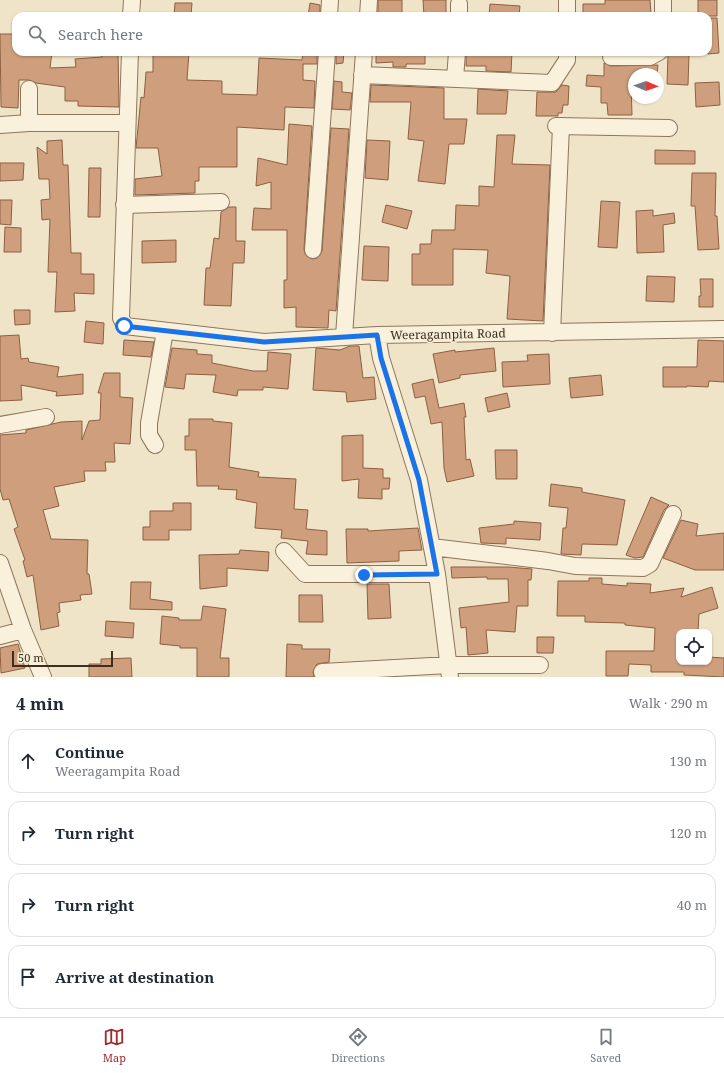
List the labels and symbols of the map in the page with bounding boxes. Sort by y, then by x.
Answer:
north arrow [628,68,664,104]
route start [115,317,133,335]
street label: Weeragampita Road [390,324,507,344]
route end [355,566,373,584]
scale bar [12,649,113,668]

